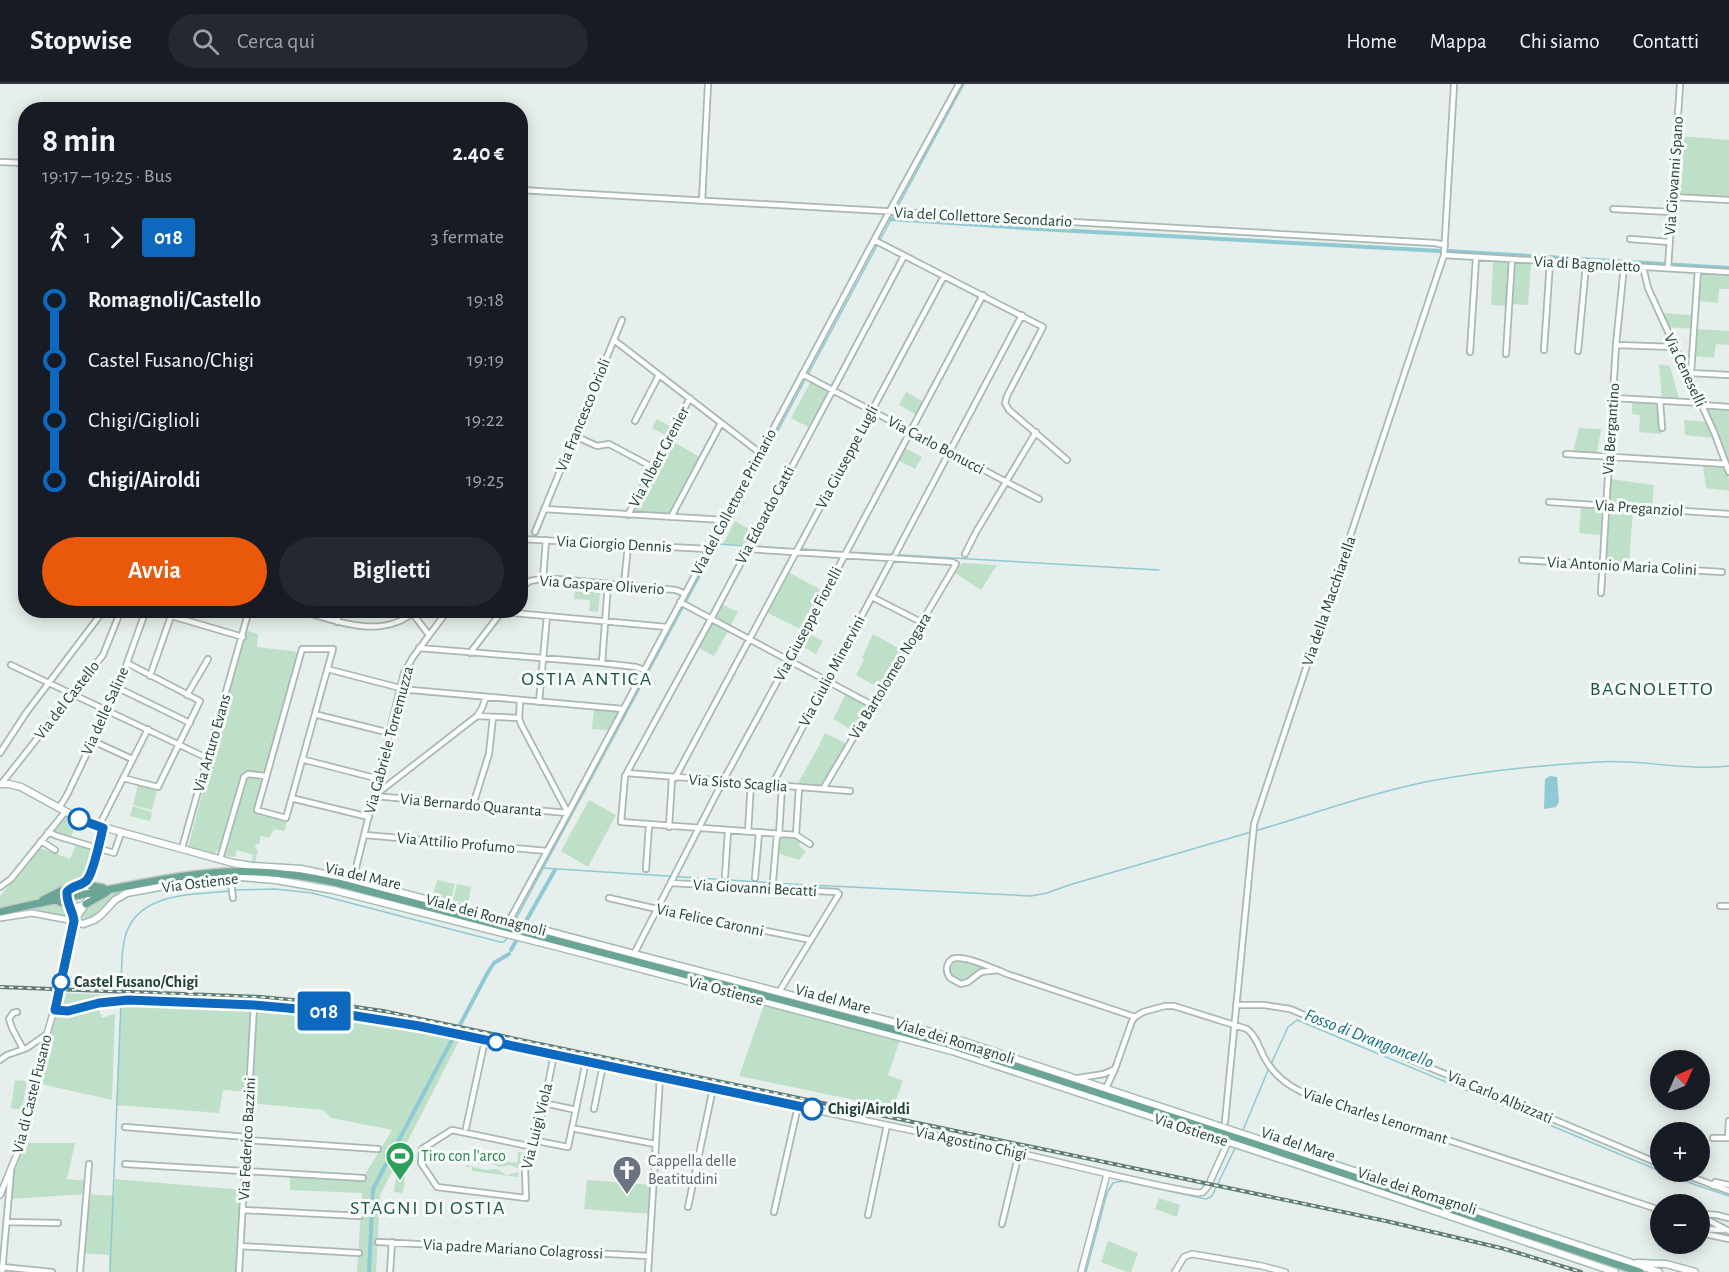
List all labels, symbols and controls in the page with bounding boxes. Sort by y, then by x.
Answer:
search box [168,14,588,68]
icon: search [189,25,222,58]
text: Stopwise [30,27,132,55]
text: Cerca qui [237,30,315,52]
text: Home [1346,31,1397,52]
text: Mappa [1430,31,1487,52]
text: Chi siamo [1520,31,1600,52]
text: Contatti [1633,31,1699,52]
street label: Via Giovanni Spano [1662,116,1686,236]
text: 8 min [42,125,116,158]
text: 2.40 € [452,142,504,164]
text: 19:17 – 19:25 · Bus [42,166,172,186]
street label: Via del Collettore Secondario [894,204,1073,230]
icon: walk [42,221,75,254]
icon: forward [100,221,133,254]
text: 1 [84,227,91,247]
text: 018 [154,227,183,248]
text: 3 fermate [431,227,504,247]
street label: Via di Bagnoletto [1533,253,1641,275]
text: Romagnoli/Castello [88,289,261,311]
text: 19:18 [467,290,504,310]
street label: Via Ceneselli [1661,331,1709,409]
text: Castel Fusano/Chigi [88,349,254,371]
text: 19:19 [467,350,504,370]
street label: Via Francesco Orioli [553,356,613,474]
street label: Via Bergantino [1600,382,1622,475]
street label: Via Albert Grenier [626,403,693,510]
street label: Via Giuseppe Lugli [813,403,881,511]
text: Chigi/Giglioli [88,409,200,431]
text: 19:22 [465,410,504,430]
street label: Via Carlo Bonucci [885,413,987,477]
street label: Via del Collettore Primario [689,426,779,578]
street label: Via Edoardo Gatti [732,463,798,567]
text: Chigi/Airoldi [88,469,201,491]
text: 19:25 [466,470,504,490]
street label: Via Preganziol [1594,497,1684,519]
street label: Via Giorgio Dennis [556,533,672,555]
street label: Via della Macchiarella [1299,534,1359,668]
button: Avvia [42,537,267,606]
button: Biglietti [279,537,504,606]
street label: Via Antonio Maria Colini [1547,554,1697,578]
street label: Via Giuseppe Fiorelli [771,564,845,684]
street label: Via Gaspare Oliverio [539,573,665,597]
street label: Via Bartolomeo Nogara [846,610,934,742]
street label: Via Giulio Minervini [796,613,868,729]
street label: Via del Castello [32,658,103,742]
street label: Via delle Saline [78,665,132,757]
street label: Via Gabriele Torremuzza [362,665,416,815]
district label: OSTIA ANTICA [521,669,653,689]
district label: BAGNOLETTO [1590,679,1714,699]
street label: Via Arturo Evans [190,692,234,794]
street label: Via Sisto Scaglia [688,772,788,794]
street label: Via Bernardo Quaranta [400,791,542,820]
unlabelled marker [68,808,90,830]
street label: Via Attilio Profumo [396,830,516,856]
street label: Via del Mare [323,859,403,893]
street label: Via Ostiense [161,870,239,896]
street label: Via Giovanni Becatti [693,877,817,899]
street label: Viale dei Romagnoli [424,891,548,939]
street label: Via Felice Caronni [655,901,765,939]
marker: Castel Fusano/Chigi [52,973,70,991]
street label: Via Ostiense [687,973,765,1009]
place label: Castel Fusano/Chigi [74,974,198,990]
street label: Via del Mare [794,981,872,1017]
line badge: 018 [290,992,358,1030]
text: 018 [310,1001,338,1022]
water label: Fosso di Drangoncello [1302,1006,1436,1072]
street label: Viale dei Romagnoli [893,1015,1017,1067]
street label: Via di Castel Fusano [10,1033,55,1155]
unlabelled marker [487,1033,505,1051]
north arrow [1650,1050,1710,1110]
map controls [1650,1050,1710,1254]
street label: Via Carlo Albizzati [1445,1068,1555,1126]
street label: Via Federico Bazzini [236,1077,258,1201]
street label: Via Luigi Viola [519,1081,555,1171]
street label: Viale Charles Lenormant [1300,1085,1450,1147]
marker: Chigi/Airoldi [801,1098,823,1120]
place label: Chigi/Airoldi [828,1101,910,1117]
street label: Via Ostiense [1152,1111,1230,1149]
button: + [1650,1122,1710,1182]
street label: Via Agostino Chigi [914,1123,1028,1163]
street label: Via del Mare [1259,1124,1337,1164]
sports icon: Tiro con l'arco [384,1140,416,1182]
place label: Tiro con l'arco [421,1148,506,1164]
place label: Cappella delle Beatitudini [648,1153,736,1187]
church icon: Cappella delle Beatitudini [611,1154,643,1196]
street label: Viale dei Romagnoli [1355,1164,1479,1218]
button: − [1650,1194,1710,1254]
district label: STAGNI DI OSTIA [350,1198,506,1218]
street label: Via padre Mariano Colagrossi [423,1236,603,1262]

